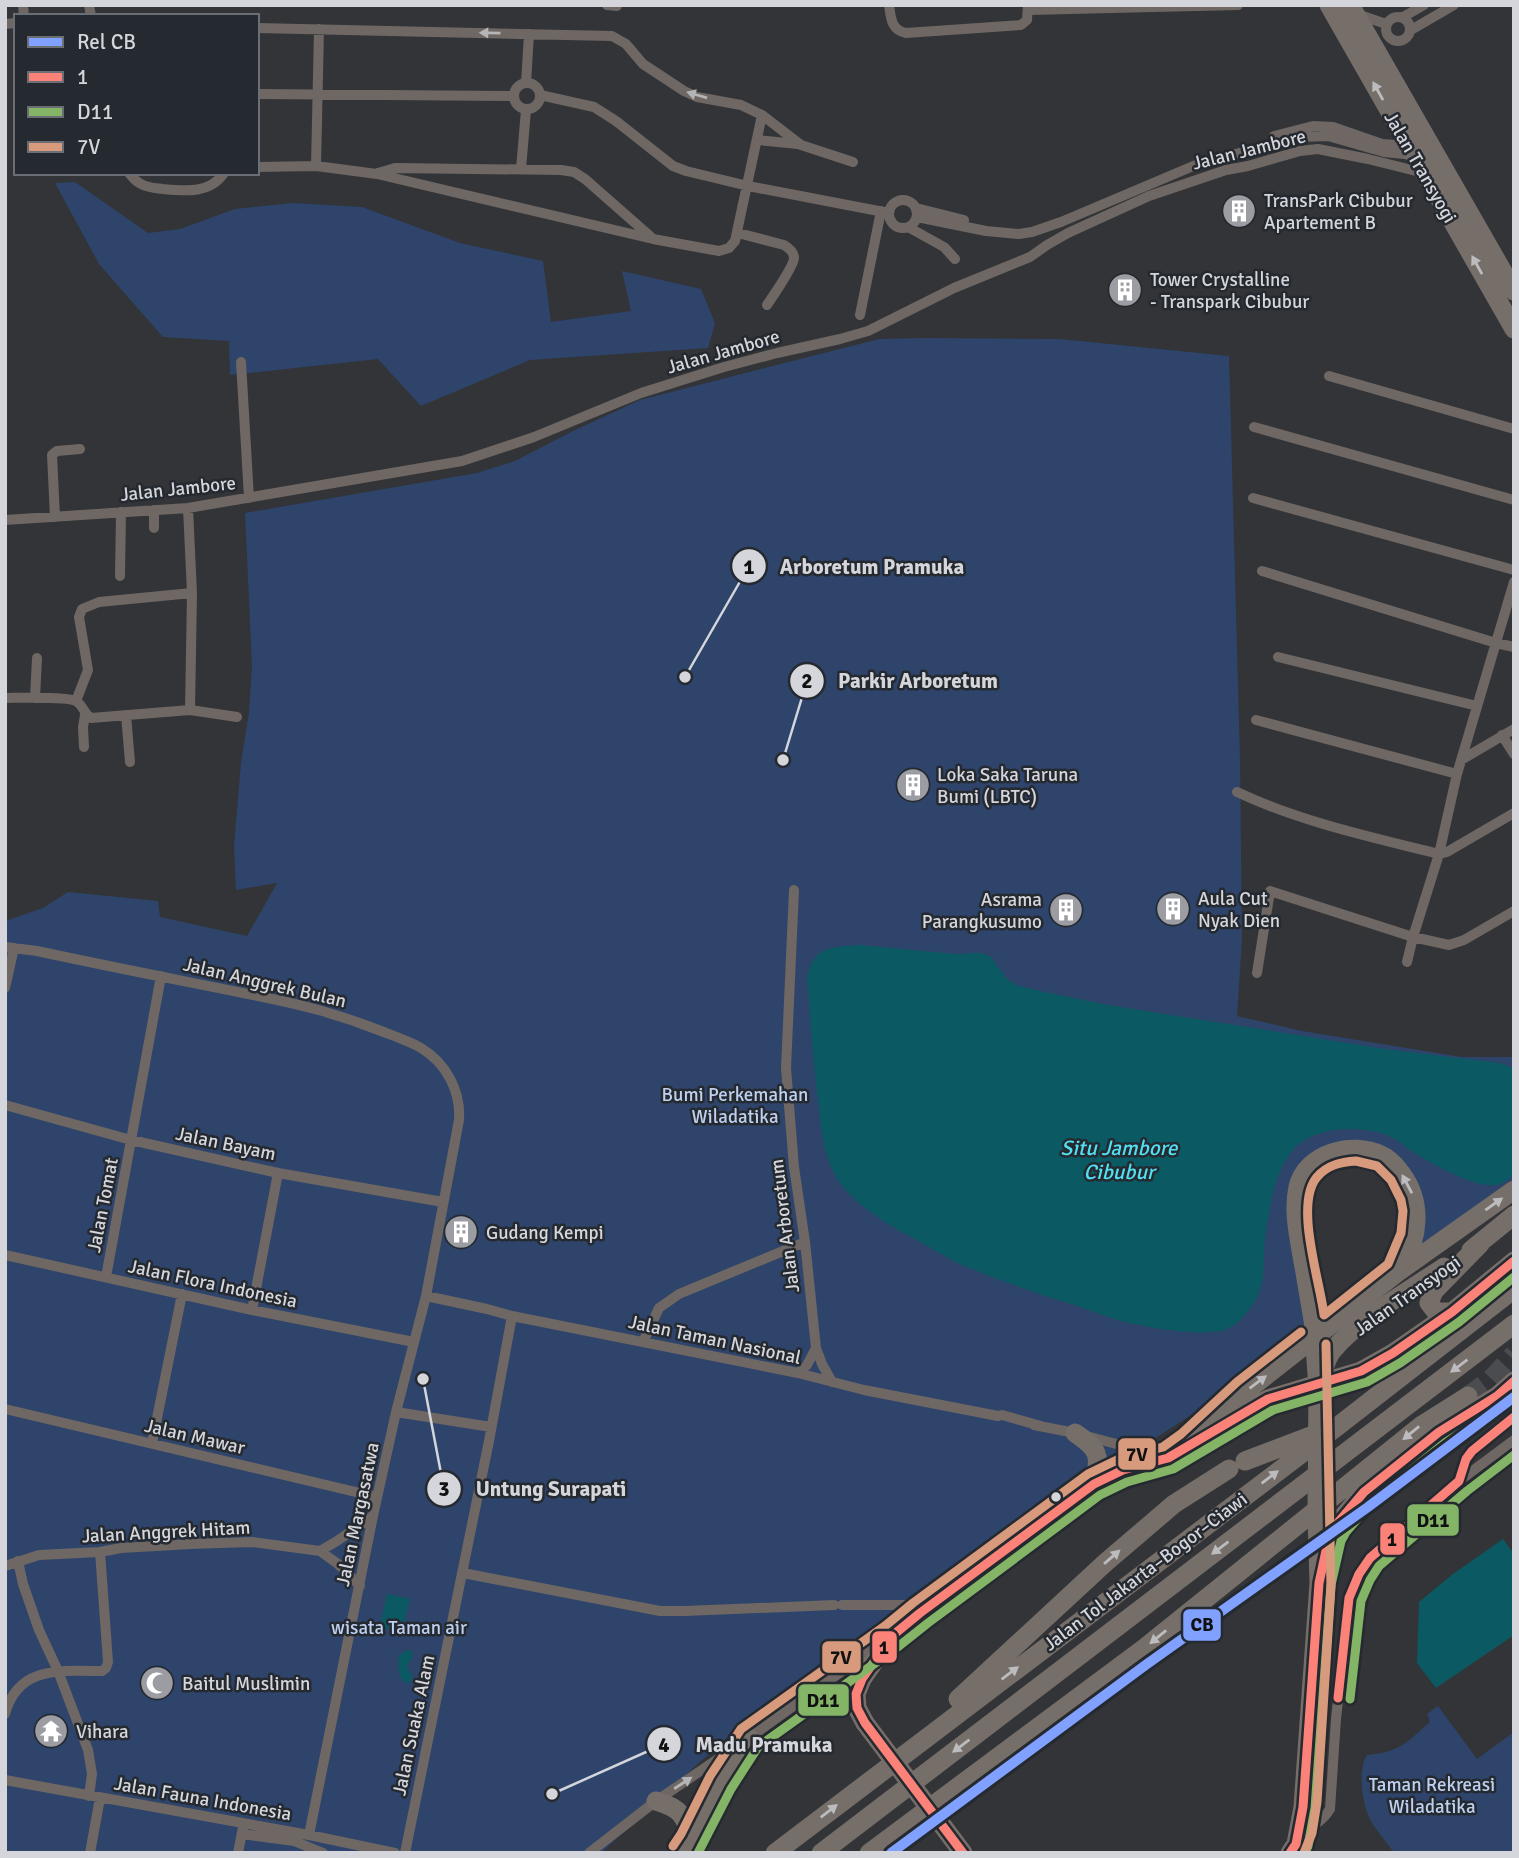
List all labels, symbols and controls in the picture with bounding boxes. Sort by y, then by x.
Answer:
legend [14,14,259,175]
one-way arrow [479,27,501,39]
text: Rel CB [77,29,136,55]
text: 1 [77,64,88,90]
one-way arrow [1372,82,1384,101]
one-way arrow [686,90,707,100]
text: D11 [77,99,113,125]
street label: Jalan Transyogi [1379,108,1462,227]
street label: Jalan Jambore [1190,124,1309,176]
text: 7V [77,134,100,160]
place label: TransPark Cibubur Apartement B [1264,189,1413,235]
building icon: TransPark Cibubur Apartement B [1220,192,1258,230]
one-way arrow [1471,255,1483,275]
place label: Tower Crystalline - Transpark Cibubur [1150,268,1309,314]
building icon: Tower Crystalline - Transpark Cibubur [1106,271,1144,309]
street label: Jalan Jambore [664,324,782,380]
street label: Jalan Jambore [119,471,237,507]
callout: Arboretum Pramuka [731,545,979,587]
text: 1 [743,554,755,580]
text: Arboretum Pramuka [780,554,965,580]
callout: Parkir Arboretum [790,660,1012,702]
text: 2 [801,668,813,694]
text: Parkir Arboretum [838,668,998,694]
place label: Loka Saka Taruna Bumi (LBTC) [937,763,1078,809]
building icon: Loka Saka Taruna Bumi (LBTC) [894,766,932,804]
place label: Aula Cut Nyak Dien [1198,887,1280,933]
place label: Asrama Parangkusumo [922,888,1042,934]
building icon: Aula Cut Nyak Dien [1154,890,1192,928]
building icon: Asrama Parangkusumo [1047,891,1085,929]
street label: Jalan Anggrek Bulan [181,953,349,1013]
park label: Bumi Perkemahan Wiladatika [662,1083,808,1129]
street label: Jalan Bayam [174,1122,278,1166]
water label: Situ Jambore Cibubur [1061,1135,1179,1185]
street label: Jalan Tomat [82,1155,124,1255]
street label: Jalan Arboretum [765,1158,805,1294]
one-way arrow [1402,1174,1414,1194]
one-way arrow [1485,1197,1503,1211]
building icon: Gudang Kempi [442,1213,480,1251]
place label: Gudang Kempi [486,1221,604,1245]
street label: Jalan Transyogi [1350,1250,1466,1341]
street label: Jalan Flora Indonesia [126,1254,299,1314]
street label: Jalan Taman Nasional [626,1310,803,1370]
one-way arrow [1451,1358,1469,1373]
one-way arrow [1249,1376,1267,1390]
street label: Jalan Mawar [142,1414,247,1460]
one-way arrow [1403,1425,1420,1440]
line badge: 7V [1117,1437,1157,1471]
street label: Jalan Margasatwa [331,1440,385,1588]
text: 7V [1126,1443,1148,1467]
callout: Untung Surapati [427,1468,640,1510]
one-way arrow [1260,1470,1279,1484]
text: 3 [438,1476,450,1502]
text: Untung Surapati [476,1476,626,1502]
street label: Jalan Tol Jakarta–Bogor–Ciawi [1039,1487,1252,1656]
unlabelled marker [1049,1490,1063,1504]
line badge: D11 [1406,1503,1460,1537]
text: D11 [1416,1509,1450,1533]
street label: Jalan Anggrek Hitam [81,1516,251,1548]
line badge: 1 [1379,1522,1406,1556]
text: 1 [1387,1528,1397,1552]
one-way arrow [1211,1541,1229,1555]
one-way arrow [1103,1549,1121,1565]
line badge: CB [1182,1608,1222,1642]
text: CB [1190,1613,1214,1637]
park label: wisata Taman air [331,1616,467,1640]
line badge: 1 [871,1630,898,1664]
one-way arrow [1149,1630,1167,1645]
text: 1 [879,1636,889,1660]
line badge: 7V [821,1640,862,1674]
text: 7V [830,1646,852,1670]
street label: Jalan Suaka Alam [387,1653,441,1798]
mosque icon: Baitul Muslimin [138,1664,176,1702]
one-way arrow [1001,1667,1019,1681]
place label: Baitul Muslimin [182,1672,310,1696]
line badge: D11 [797,1683,850,1717]
text: D11 [806,1689,840,1713]
temple icon: Vihara [32,1712,70,1750]
place label: Vihara [76,1720,129,1744]
callout: Madu Pramuka [647,1723,847,1765]
text: 4 [658,1732,670,1758]
text: Madu Pramuka [696,1732,833,1758]
one-way arrow [953,1738,971,1753]
street label: Jalan Fauna Indonesia [112,1772,293,1826]
park label: Taman Rekreasi Wiladatika [1369,1773,1495,1819]
one-way arrow [674,1776,692,1790]
one-way arrow [819,1804,837,1819]

